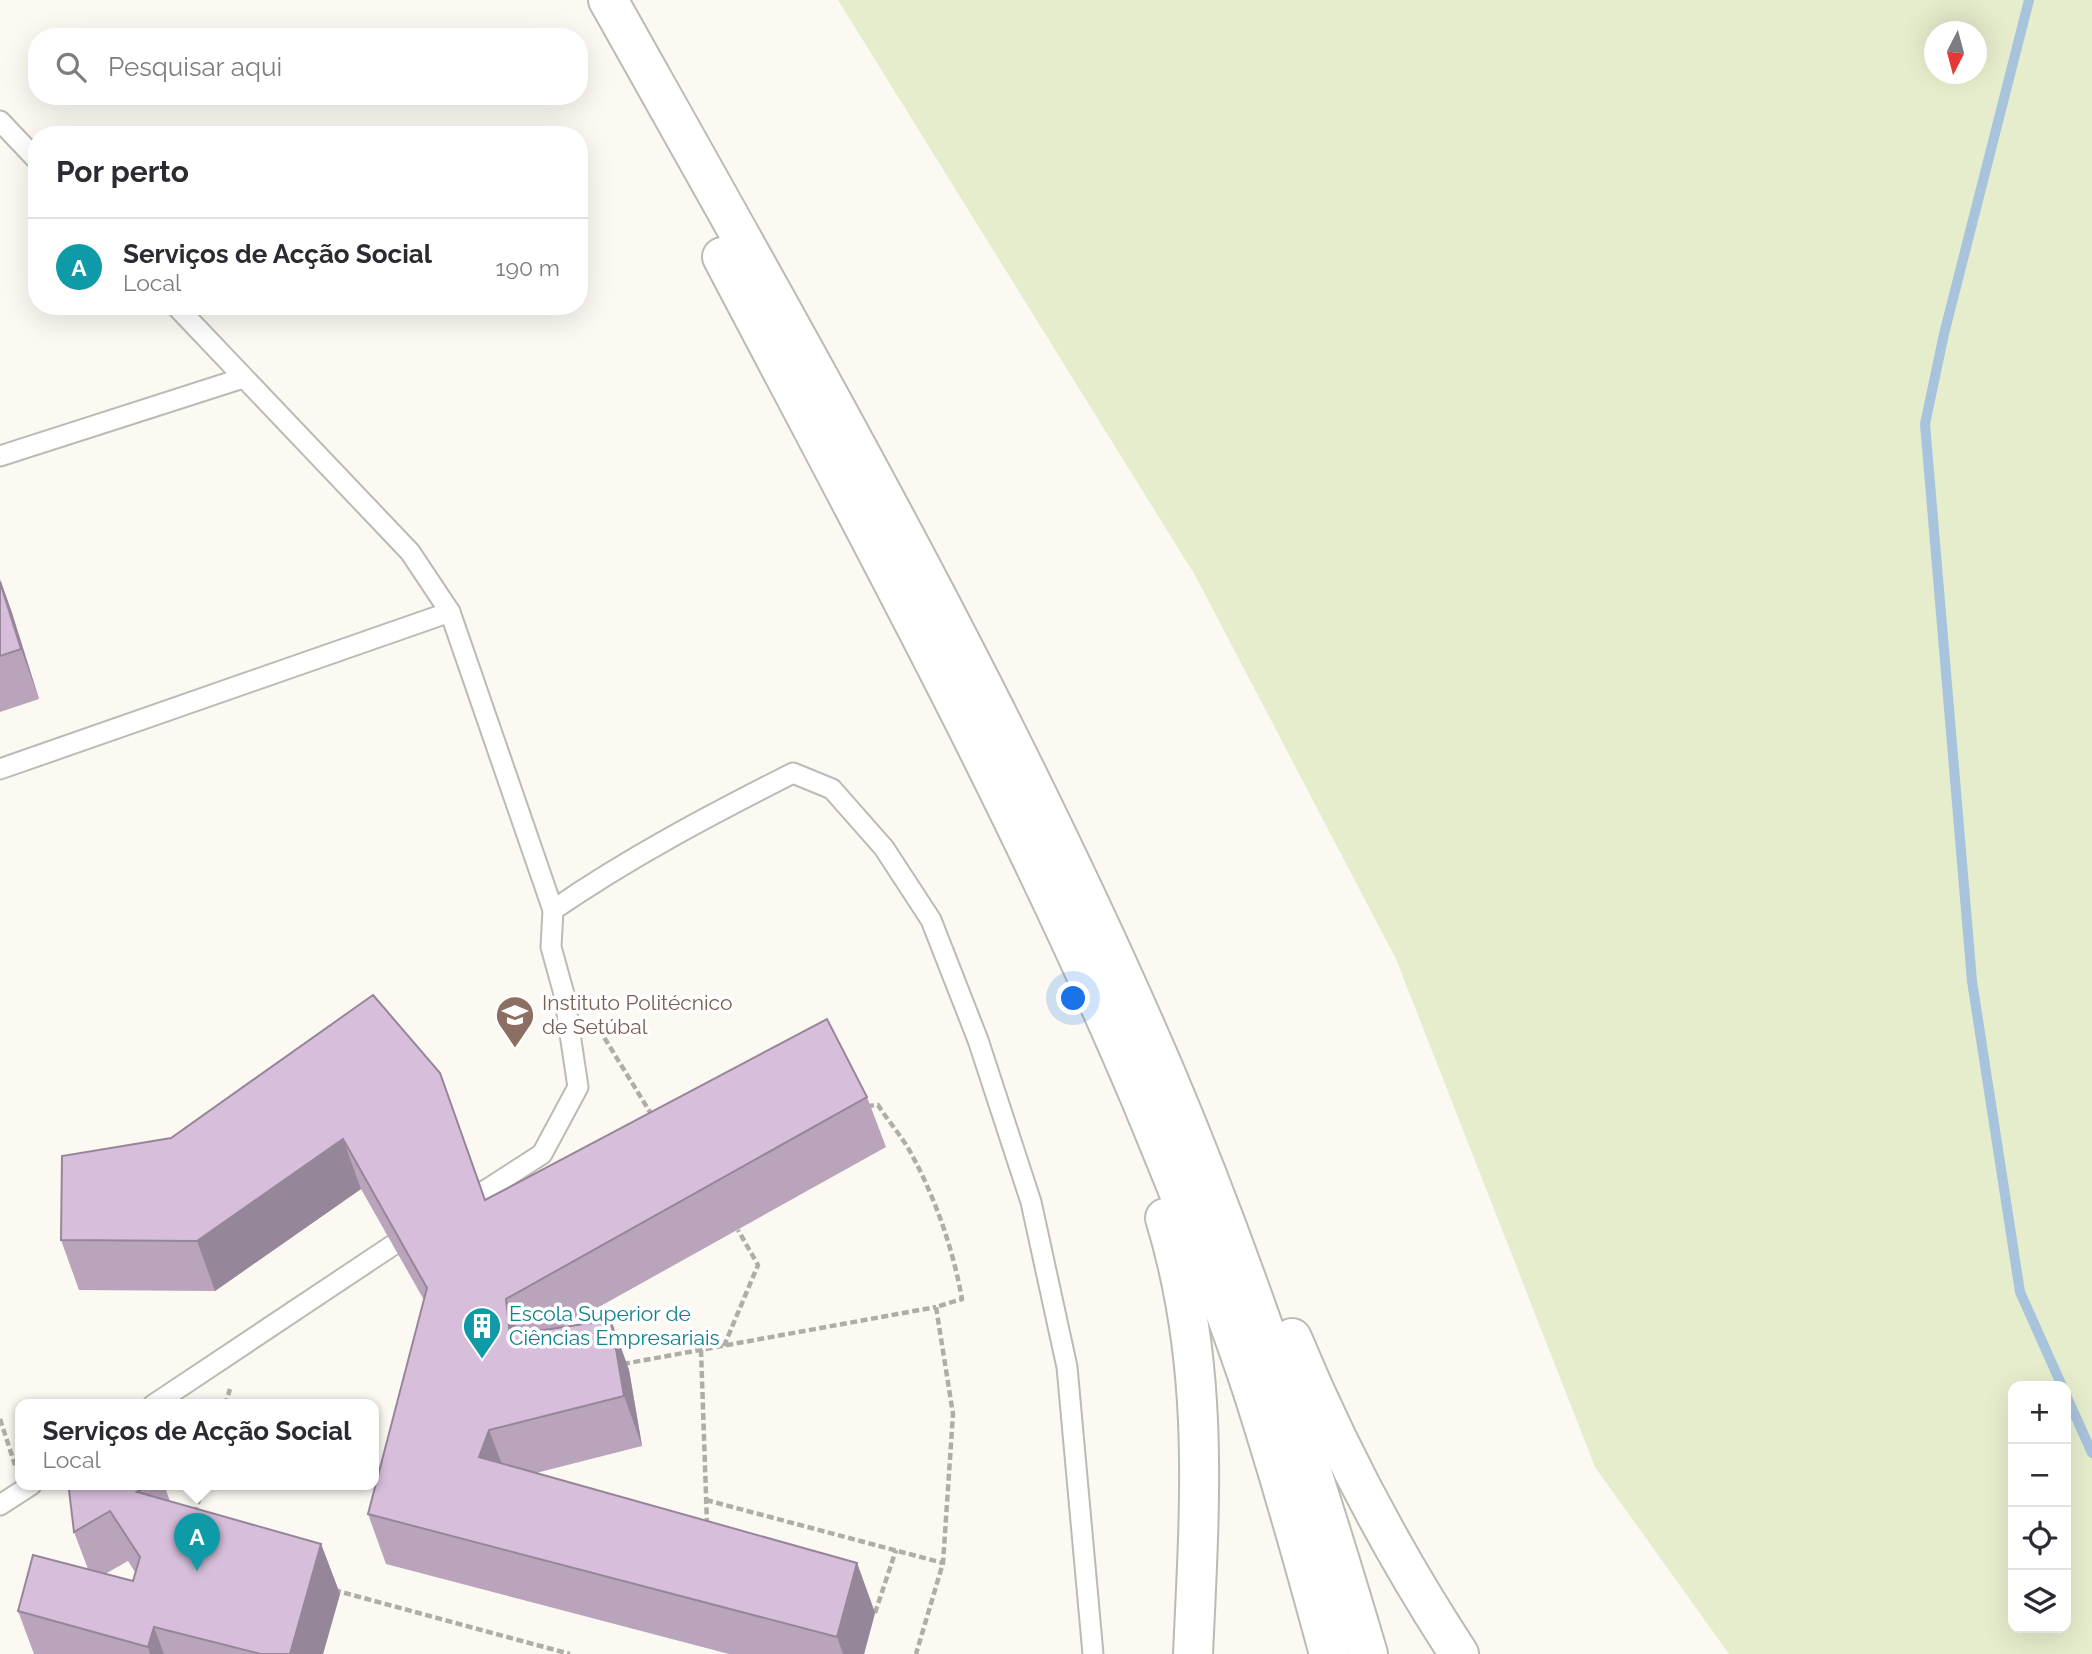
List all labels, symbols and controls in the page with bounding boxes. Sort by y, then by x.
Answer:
north arrow [1924,21,1987,84]
search box [28,28,588,105]
icon: search [52,48,90,86]
text: Pesquisar aqui [108,52,282,82]
text: Por perto [56,154,189,189]
text: Serviços de Acção Social [123,239,432,269]
text: A [71,254,87,281]
text: 190 m [496,254,560,281]
text: Local [123,269,181,296]
your location [1056,981,1090,1015]
place label: Instituto Politécnico de Setúbal [542,990,733,1039]
school or university icon: Instituto Politécnico de Setúbal [494,994,536,1049]
place label: Escola Superior de Ciências Empresariais [509,1301,720,1350]
building icon: Escola Superior de Ciências Empresariais [461,1305,503,1360]
map controls [2008,1381,2071,1633]
button: + [2008,1381,2071,1444]
popup [15,1399,379,1490]
text: Serviços de Acção Social [43,1416,352,1446]
button: − [2008,1444,2071,1507]
text: Local [43,1446,101,1473]
button: locate [2008,1507,2071,1570]
pin: A [174,1513,220,1571]
button: layers [2008,1570,2071,1633]

